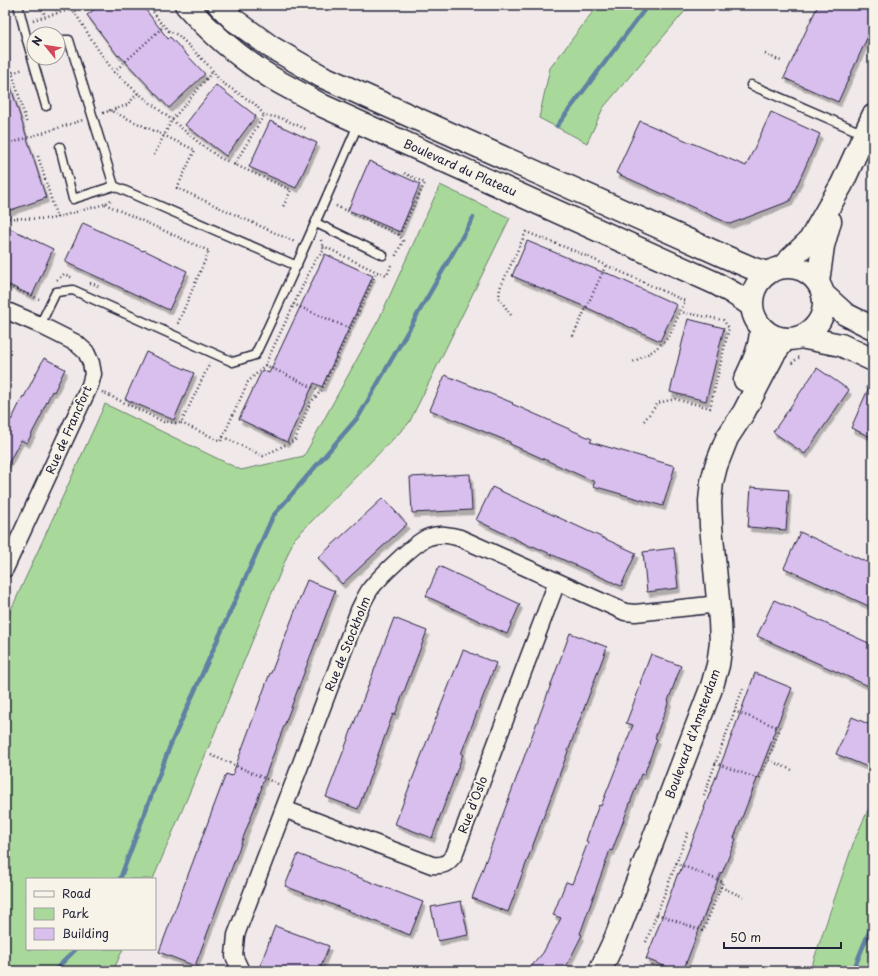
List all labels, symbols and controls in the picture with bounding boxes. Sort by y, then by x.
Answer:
north arrow [26,26,66,66]
text: N [27,32,47,49]
street label: Boulevard du Plateau [401,134,520,200]
street label: Rue de Francfort [40,382,96,477]
street label: Rue de Stockholm [320,593,374,694]
street label: Boulevard d'Amsterdam [660,666,724,801]
street label: Rue d'Oslo [453,773,491,836]
legend [26,878,156,950]
text: Road [62,884,91,902]
text: Park [62,904,89,922]
text: Building [62,924,109,942]
scale bar [724,924,841,950]
text: 50 m [730,928,761,946]

